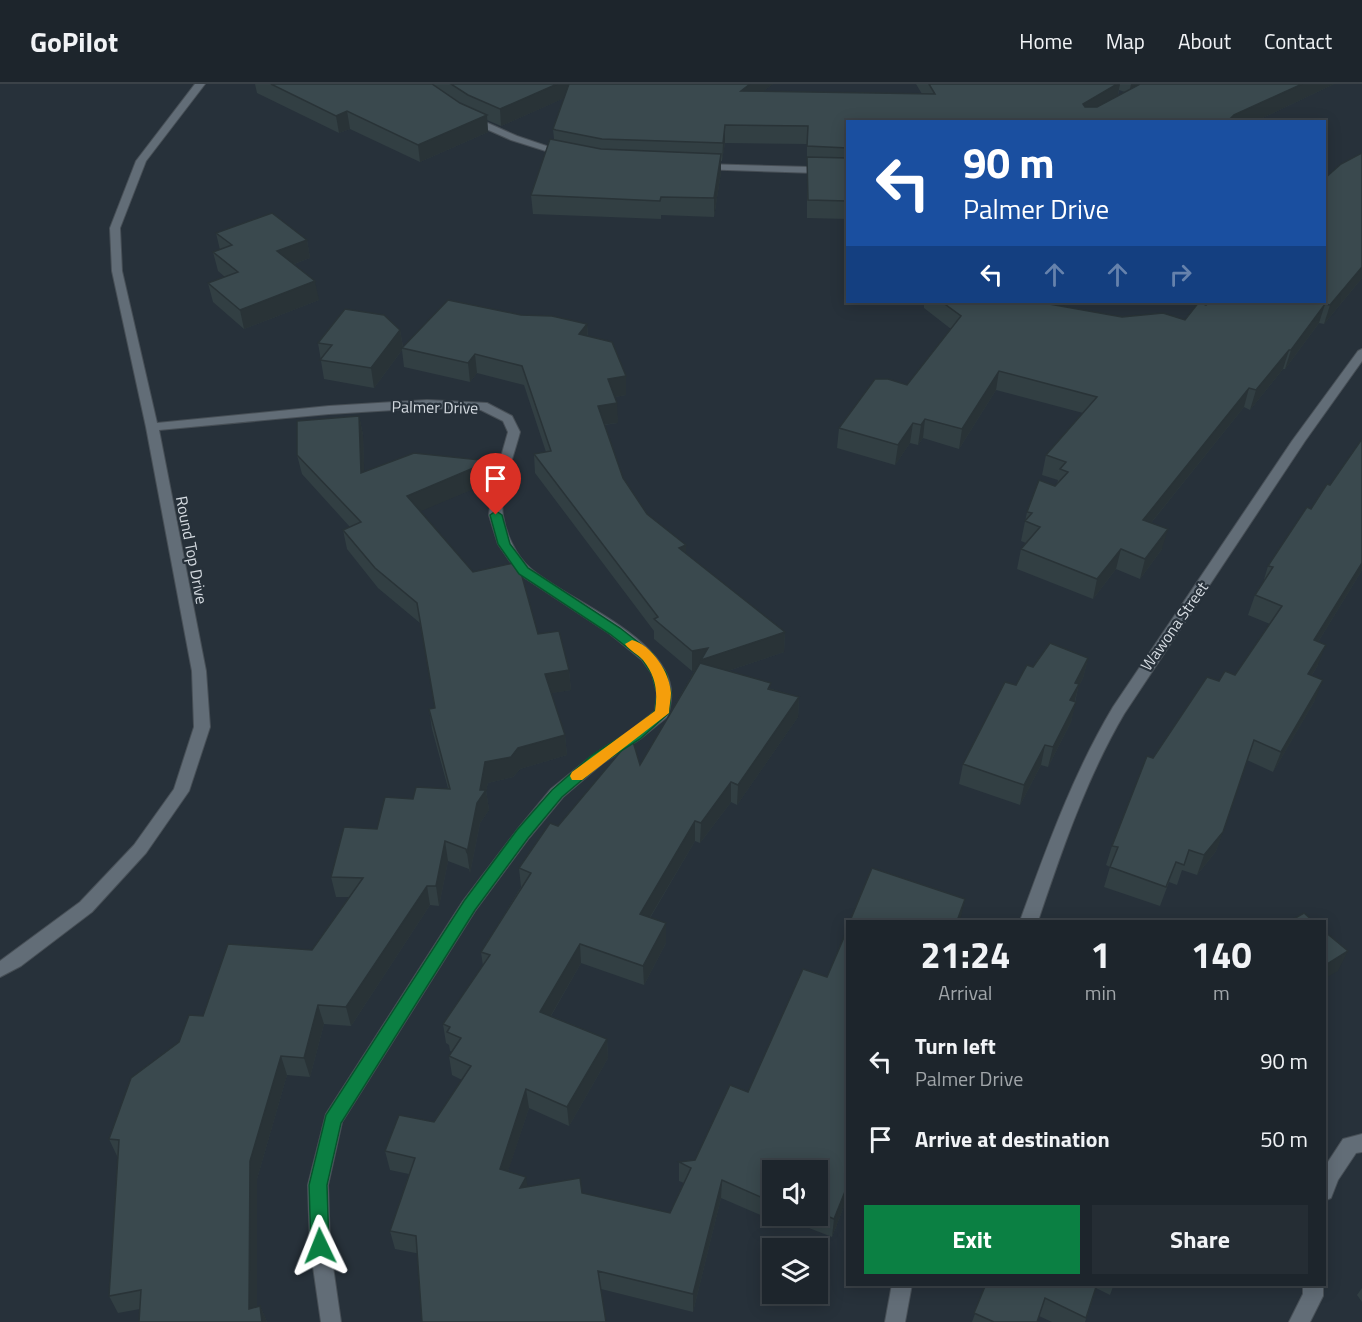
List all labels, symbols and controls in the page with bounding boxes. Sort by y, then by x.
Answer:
text: GoPilot [30,20,118,63]
text: Home [1019,25,1073,57]
text: Map [1106,25,1145,57]
text: About [1178,25,1231,57]
text: Contact [1264,25,1332,57]
text: 90 m [963,130,1055,194]
icon: left [864,144,942,222]
text: Palmer Drive [963,188,1109,229]
icon: left [975,258,1008,291]
icon: ahead [1038,258,1071,291]
icon: ahead [1101,258,1134,291]
icon: right [1164,258,1197,291]
street label: Palmer Drive [391,394,479,420]
pin [470,453,521,515]
icon: arrive [479,462,512,495]
street label: Round Top Drive [170,494,214,606]
street label: Wawona Street [1134,576,1214,675]
text: 21:24 [920,927,1010,982]
text: 1 [1091,927,1111,982]
text: 140 [1191,927,1252,982]
text: Arrival [938,977,993,1008]
text: min [1085,977,1117,1008]
text: m [1213,977,1230,1008]
text: Turn left [915,1029,996,1063]
text: 90 m [1260,1044,1308,1078]
icon: left [864,1045,897,1078]
text: Palmer Drive [915,1063,1023,1094]
text: Arrive at destination [915,1122,1110,1156]
text: 50 m [1260,1122,1308,1156]
icon: arrive [864,1123,897,1156]
map controls [762,1160,828,1304]
button: sound [762,1160,828,1226]
button: Exit [864,1205,1080,1274]
button: Share [1092,1205,1308,1274]
position arrow [288,1214,352,1278]
button: layers [762,1238,828,1304]

